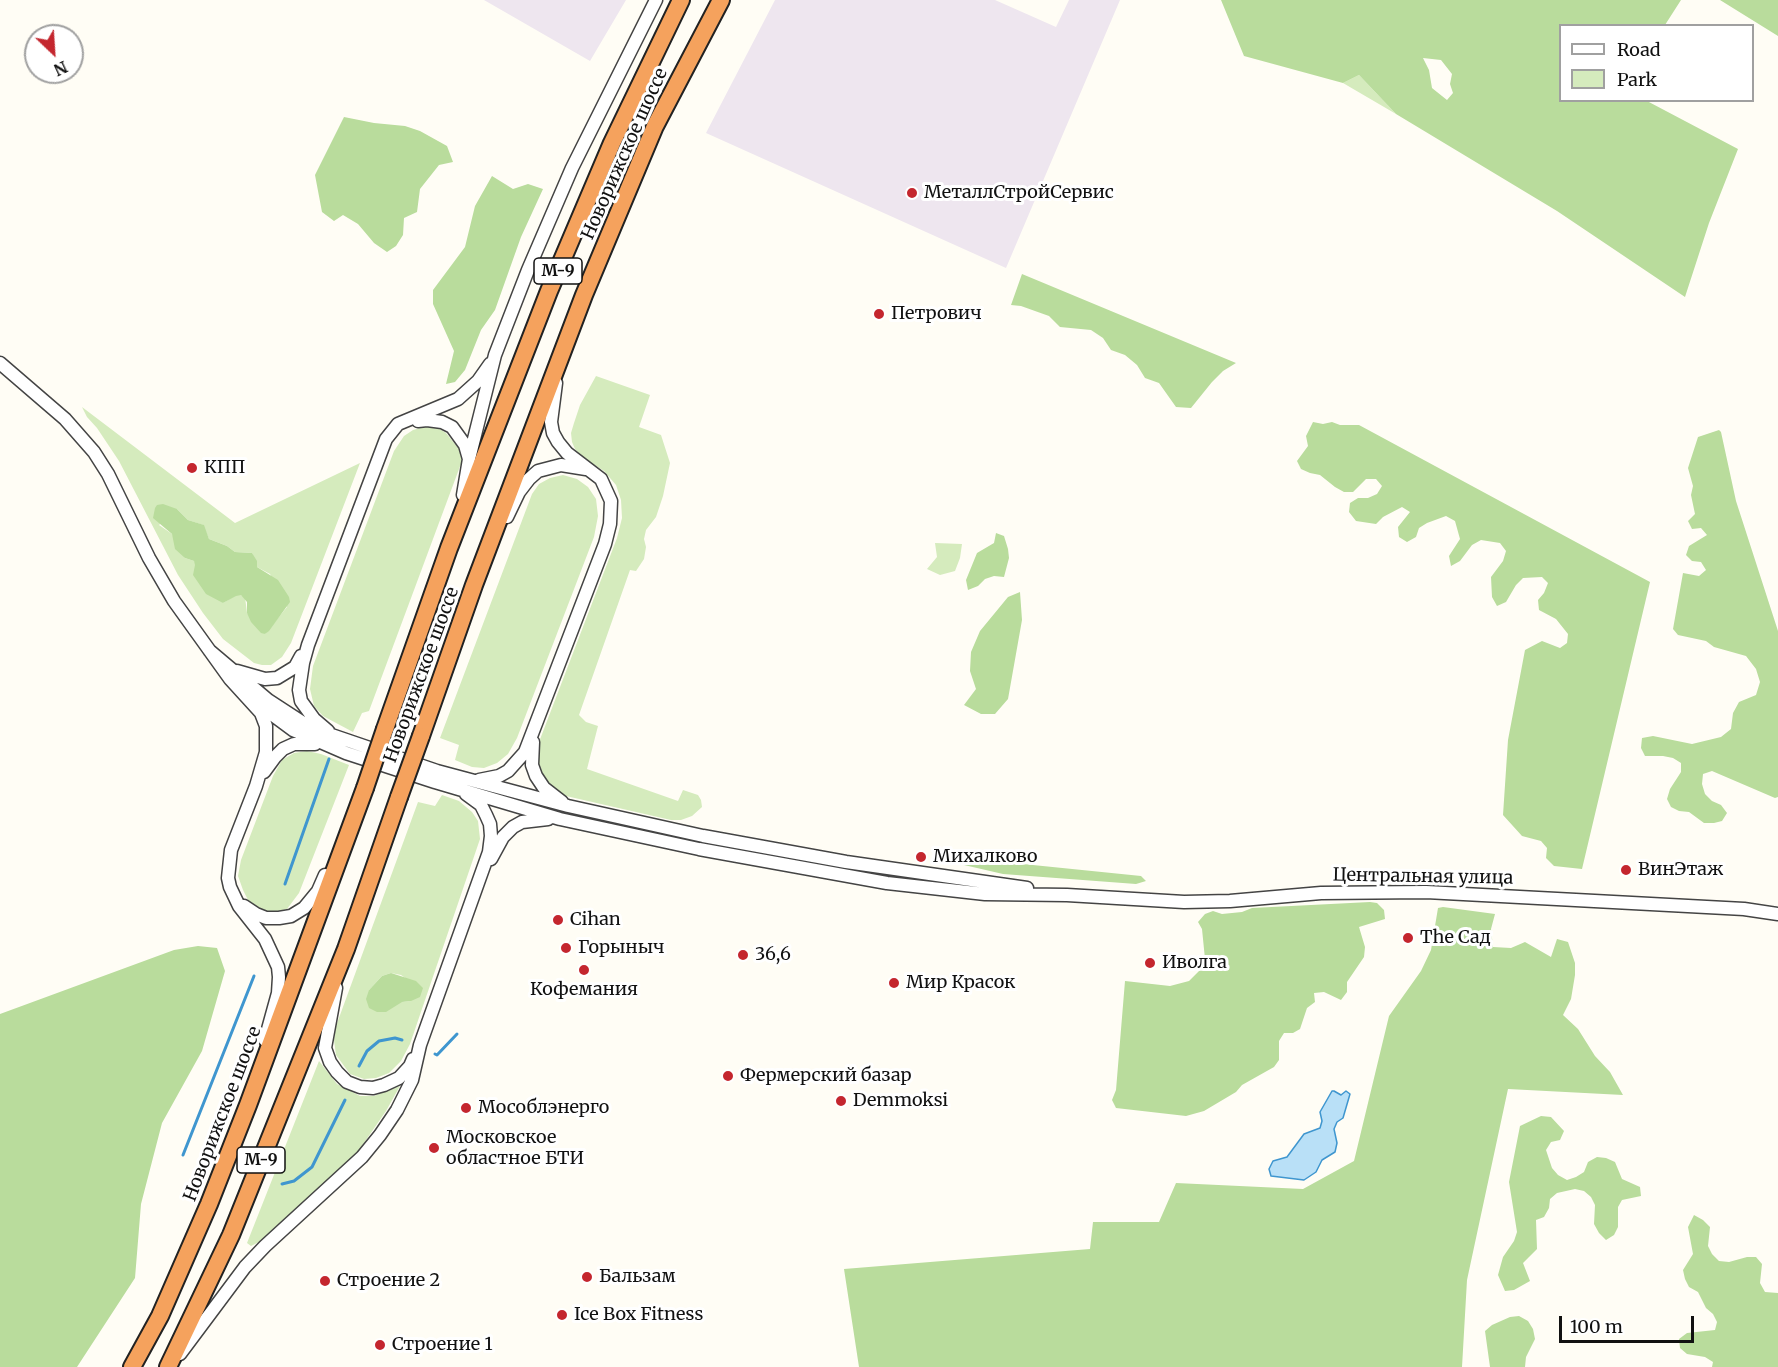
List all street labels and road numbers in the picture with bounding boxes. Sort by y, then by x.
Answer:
street label: Новорижское шоссе [577,65,673,243]
road number: М-9 [534,258,582,284]
street label: Новорижское шоссе [380,584,464,766]
street label: Центральная улица [1333,865,1513,889]
street label: Новорижское шоссе [180,1024,266,1204]
road number: М-9 [237,1147,285,1173]

